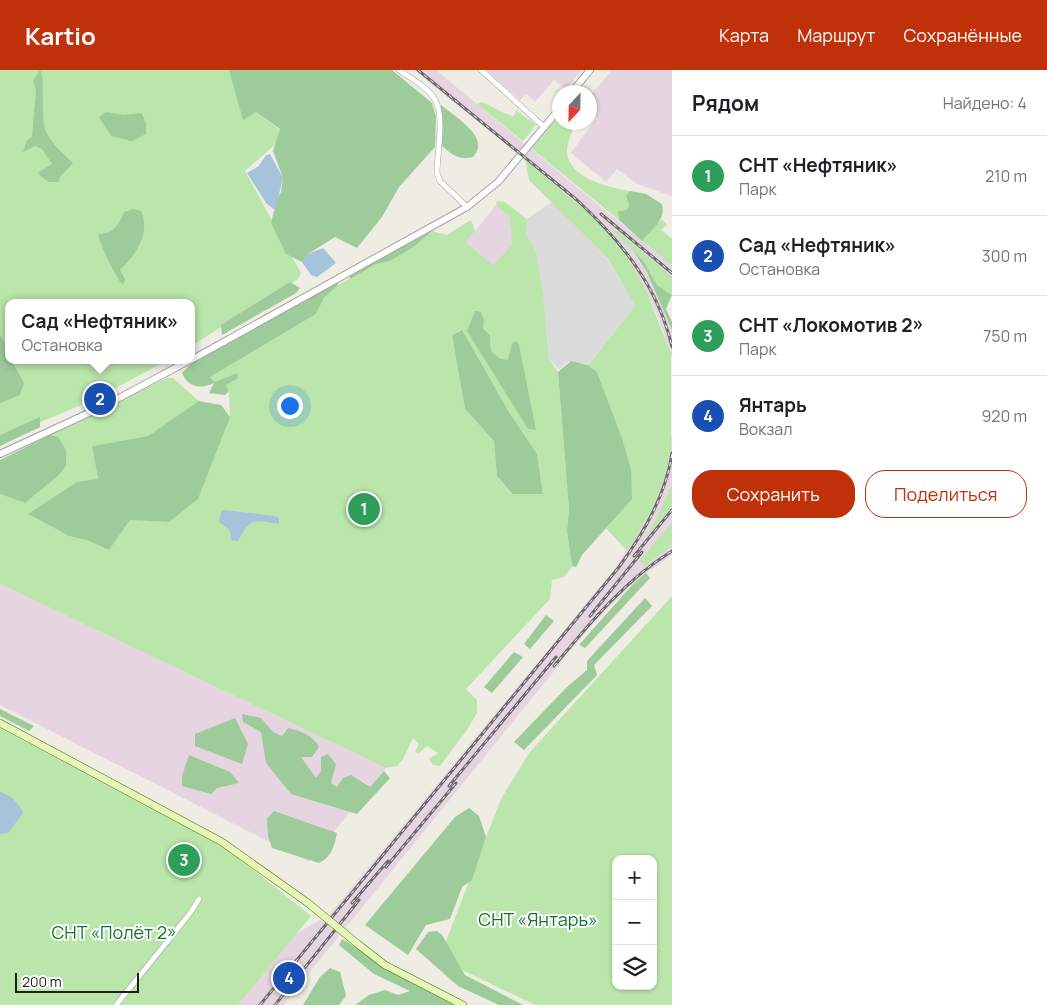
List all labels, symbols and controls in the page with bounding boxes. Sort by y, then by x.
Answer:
text: Kartio [25,19,96,52]
text: Карта [719,23,769,47]
text: Маршрут [797,23,875,47]
text: Сохранённые [903,23,1022,47]
north arrow [552,85,597,130]
text: Рядом [692,89,759,117]
text: Найдено: 4 [943,92,1027,114]
text: СНТ «Нефтяник» [739,152,898,178]
text: 1 [704,165,712,187]
text: 210 m [985,165,1027,187]
text: Парк [739,178,776,200]
text: Сад «Нефтяник» [739,232,896,258]
text: 2 [703,245,713,267]
text: 300 m [982,245,1027,267]
text: Остановка [739,258,820,280]
popup [5,299,195,364]
text: Сад «Нефтяник» [22,308,178,334]
text: СНТ «Локомотив 2» [739,312,924,338]
text: 3 [703,325,713,347]
text: 750 m [983,325,1027,347]
text: Остановка [22,334,103,356]
text: Парк [739,338,776,360]
pin: 2 [84,380,116,418]
text: Янтарь [739,392,807,418]
your location [277,393,303,419]
text: 4 [703,405,713,427]
text: 920 m [981,405,1027,427]
text: Вокзал [739,418,792,440]
button: Сохранить [692,470,855,518]
button: Поделиться [865,470,1027,518]
pin: 1 [348,490,380,528]
pin: 3 [168,841,200,879]
map controls [612,855,657,990]
button: + [612,855,657,900]
button: − [612,900,657,945]
park label: СНТ «Янтарь» [478,907,598,931]
park label: СНТ «Полёт 2» [51,920,177,944]
button: layers [612,945,657,990]
pin: 4 [273,959,305,997]
scale bar [15,970,139,993]
text: 200 m [22,972,62,991]

